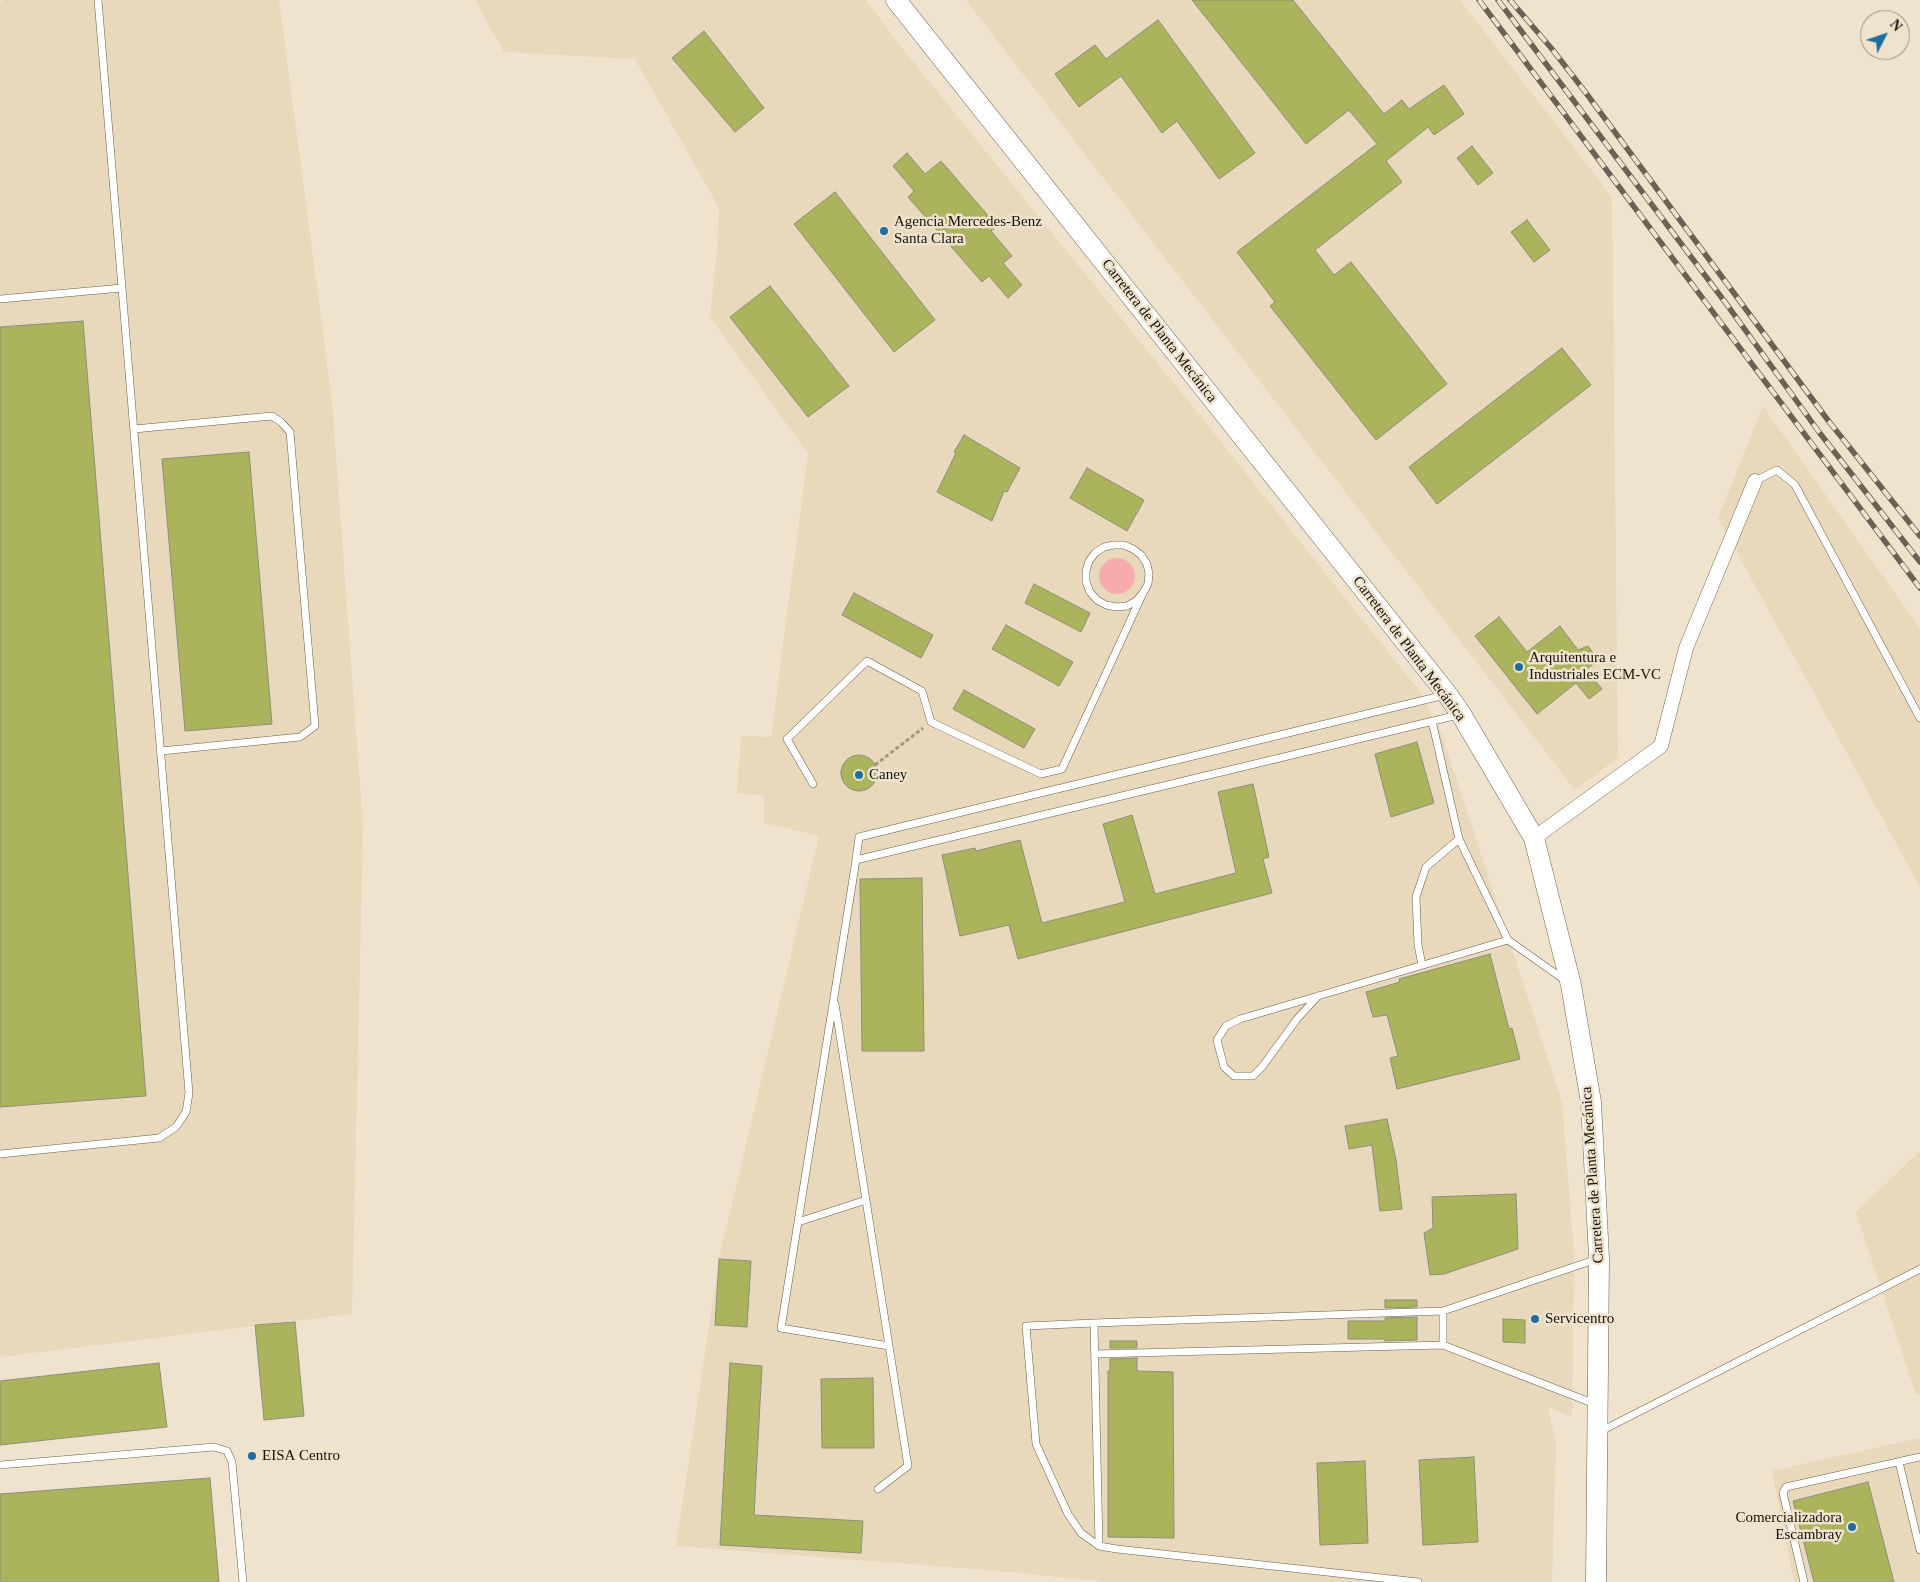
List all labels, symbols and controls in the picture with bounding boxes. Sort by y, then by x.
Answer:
north arrow [1860,10,1910,60]
text: N [1887,17,1905,34]
place label: Agencia Mercedes-Benz Santa Clara [894,213,1042,248]
marker: Agencia Mercedes-Benz Santa Clara [878,225,890,237]
street label: Carretera de Planta Mecánica [1097,256,1221,406]
street label: Carretera de Planta Mecánica [1349,573,1469,725]
place label: Arquitentura e Industriales ECM-VC [1529,649,1661,684]
marker: Arquitentura e Industriales ECM-VC [1513,661,1525,673]
place label: Caney [869,766,907,784]
marker: Caney [853,769,865,781]
street label: Carretera de Planta Mecánica [1578,1086,1608,1264]
place label: Servicentro [1545,1310,1614,1328]
marker: Servicentro [1529,1313,1541,1325]
place label: EISA Centro [262,1447,340,1465]
marker: EISA Centro [246,1450,258,1462]
place label: Comercializadora Escambray [1735,1509,1842,1544]
marker: Comercializadora Escambray [1846,1521,1858,1533]

